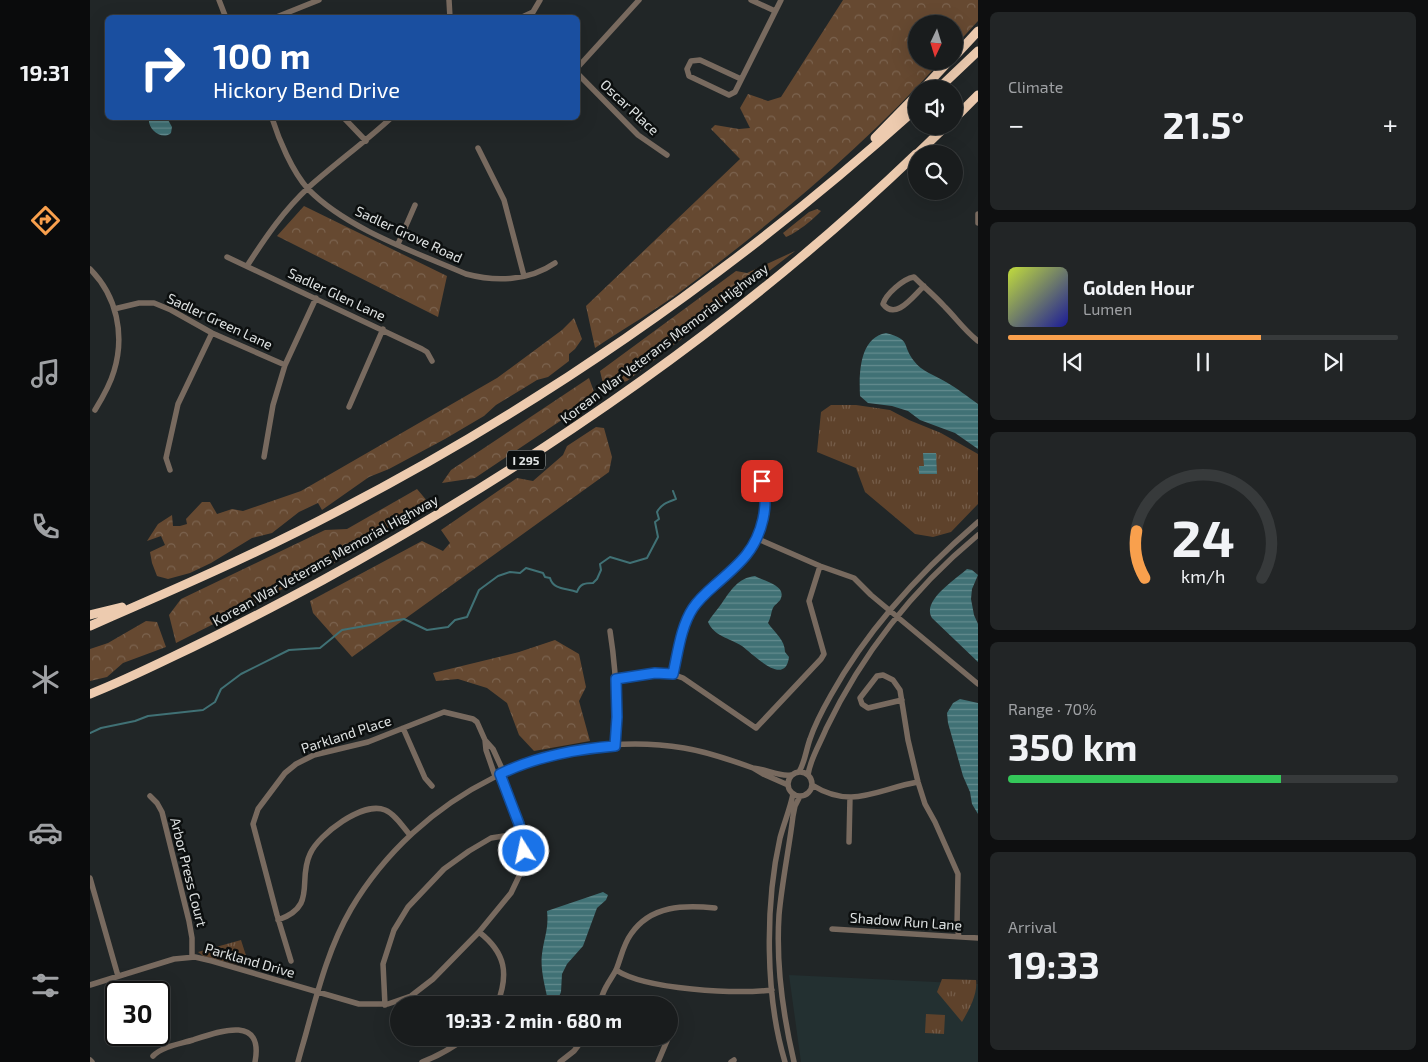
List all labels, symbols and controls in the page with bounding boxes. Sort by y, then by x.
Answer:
north arrow [908,15,962,70]
map controls [908,15,963,200]
text: 100 m [213,34,311,76]
icon: right [130,35,195,100]
text: 19:31 [20,59,70,85]
text: Hickory Bend Drive [213,76,400,102]
street label: Oscar Place [597,76,663,138]
text: Climate [1008,77,1063,96]
button: sound [908,80,963,135]
text: 21.5° [1163,101,1244,147]
text: − [1008,107,1024,141]
text: + [1383,107,1398,141]
button: search [908,145,963,200]
street label: Sadler Grove Road [353,202,465,266]
icon: directions [28,203,63,238]
street label: Korean War Veterans Memorial Highway [557,259,772,427]
street label: Sadler Glen Lane [285,264,389,324]
text: Golden Hour [1083,276,1194,299]
street label: Sadler Green Lane [164,289,276,353]
text: Lumen [1083,299,1132,318]
icon: previous [1059,348,1087,376]
icon: pause [1189,348,1217,376]
icon: next [1319,348,1347,376]
icon: music [28,356,63,391]
road number: I 295 [507,450,545,470]
pin [741,460,783,502]
icon: arrive [748,467,776,495]
street label: Korean War Veterans Memorial Highway [209,490,441,629]
text: 24 [1171,505,1235,567]
icon: phone [28,509,63,544]
text: km/h [1181,565,1225,587]
icon: climate [28,662,63,697]
text: Range · 70% [1008,699,1096,718]
street label: Parkland Place [299,711,393,757]
text: 350 km [1008,723,1137,769]
icon: car [28,815,63,850]
street label: Arbor Press Court [167,816,211,928]
position arrow [497,824,549,876]
street label: Shadow Run Lane [849,909,963,933]
text: Arrival [1008,917,1057,936]
street label: Parkland Drive [203,939,297,981]
text: 19:33 [1008,941,1100,987]
icon: filters [28,968,63,1003]
speed limit sign: 30 [105,981,170,1046]
text: 19:33 · 2 min · 680 m [446,1009,622,1032]

